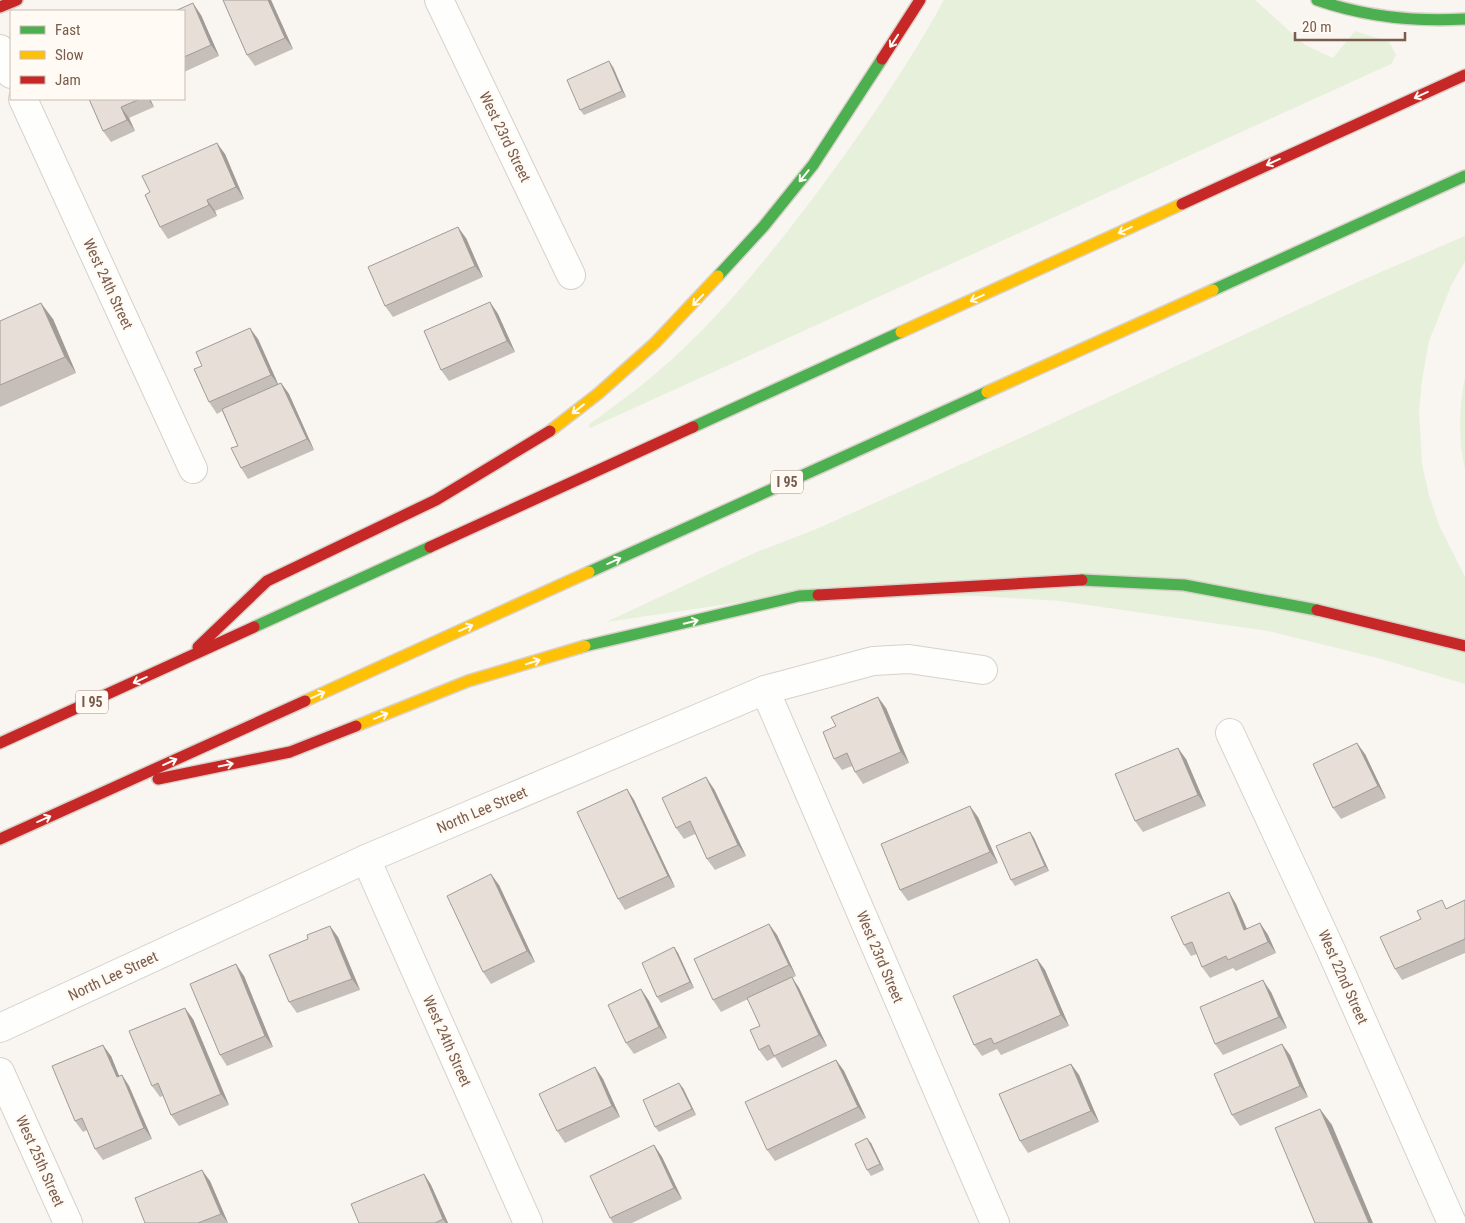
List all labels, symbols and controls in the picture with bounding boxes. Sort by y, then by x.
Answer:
legend [10,10,185,100]
scale bar [1295,10,1405,42]
text: 20 m [1302,18,1332,36]
text: Fast [55,21,80,39]
one-way arrow [889,34,899,48]
text: Slow [55,46,84,64]
text: Jam [55,71,81,89]
street label: West 23rd Street [475,89,535,185]
one-way arrow [1414,90,1429,100]
one-way arrow [1266,158,1281,168]
one-way arrow [798,170,809,183]
one-way arrow [1118,226,1133,235]
street label: West 24th Street [79,236,137,332]
one-way arrow [692,293,704,306]
one-way arrow [970,293,985,303]
one-way arrow [572,404,585,415]
road number: I 95 [771,471,803,494]
one-way arrow [606,555,621,565]
one-way arrow [682,617,698,626]
one-way arrow [458,622,473,632]
one-way arrow [525,656,541,666]
one-way arrow [133,676,148,686]
one-way arrow [310,689,325,699]
road number: I 95 [76,690,108,714]
one-way arrow [372,711,388,720]
one-way arrow [162,756,177,766]
one-way arrow [218,760,234,770]
street label: North Lee Street [434,783,530,837]
one-way arrow [36,813,51,823]
street label: West 23rd Street [853,908,907,1006]
street label: West 22nd Street [1314,927,1372,1027]
street label: North Lee Street [65,947,161,1005]
street label: West 24th Street [419,993,475,1089]
street label: West 25th Street [12,1113,68,1209]

